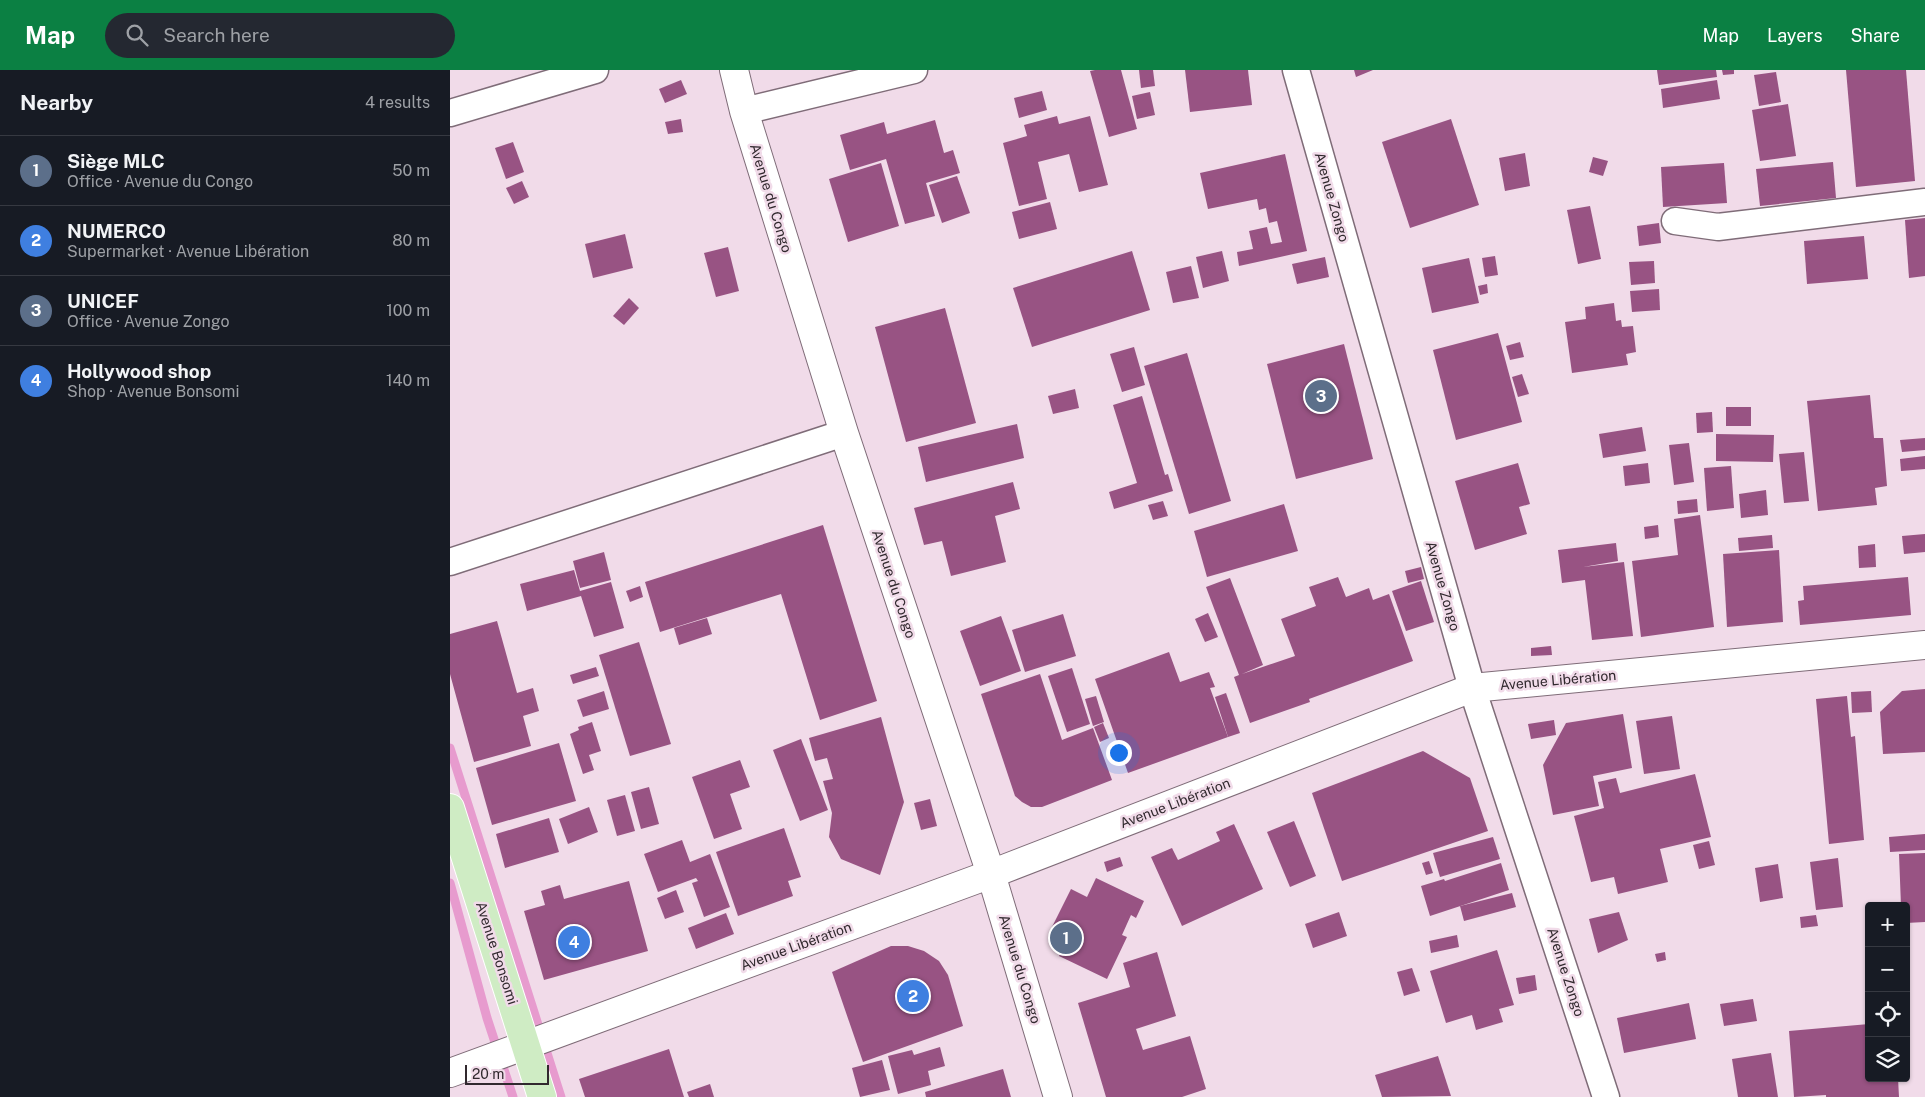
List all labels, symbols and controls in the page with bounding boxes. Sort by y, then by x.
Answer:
search box [105,13,455,58]
text: Map [25,21,75,49]
icon: search [123,21,151,49]
text: Search here [163,24,270,46]
text: Map [1703,25,1739,46]
text: Layers [1767,25,1823,46]
text: Share [1851,25,1900,46]
text: Nearby [20,90,93,115]
text: 4 results [365,93,430,112]
street label: Avenue du Congo [747,142,795,254]
text: Siège MLC [67,150,165,172]
street label: Avenue Zongo [1312,150,1352,244]
text: 1 [33,161,39,180]
text: 50 m [392,161,430,180]
text: Office · Avenue du Congo [67,172,253,191]
text: NUMERCO [67,220,166,242]
text: 2 [31,231,41,250]
text: 80 m [392,231,430,250]
text: Supermarket · Avenue Libération [67,242,309,261]
text: UNICEF [67,290,139,312]
text: 3 [31,301,41,320]
text: 100 m [386,301,430,320]
text: Office · Avenue Zongo [67,312,230,331]
text: Hollywood shop [67,360,211,382]
text: 4 [31,371,41,390]
text: 140 m [386,371,430,390]
pin: 3 [1305,377,1337,415]
text: Shop · Avenue Bonsomi [67,382,239,401]
street label: Avenue du Congo [869,528,919,640]
street label: Avenue Zongo [1423,539,1463,633]
street label: Avenue Libération [1499,667,1617,693]
your location [1106,740,1132,766]
street label: Avenue Libération [1118,775,1232,831]
street label: Avenue Bonsomi [473,899,521,1007]
map controls [1865,902,1910,1082]
button: + [1865,902,1910,947]
street label: Avenue du Congo [996,913,1044,1025]
street label: Avenue Libération [738,918,854,974]
pin: 1 [1050,919,1082,957]
pin: 4 [558,923,590,961]
street label: Avenue Zongo [1544,926,1588,1019]
button: − [1865,947,1910,992]
pin: 2 [897,977,929,1015]
button: locate [1865,992,1910,1037]
button: layers [1865,1037,1910,1082]
scale bar [465,1062,549,1085]
text: 20 m [472,1066,504,1082]

